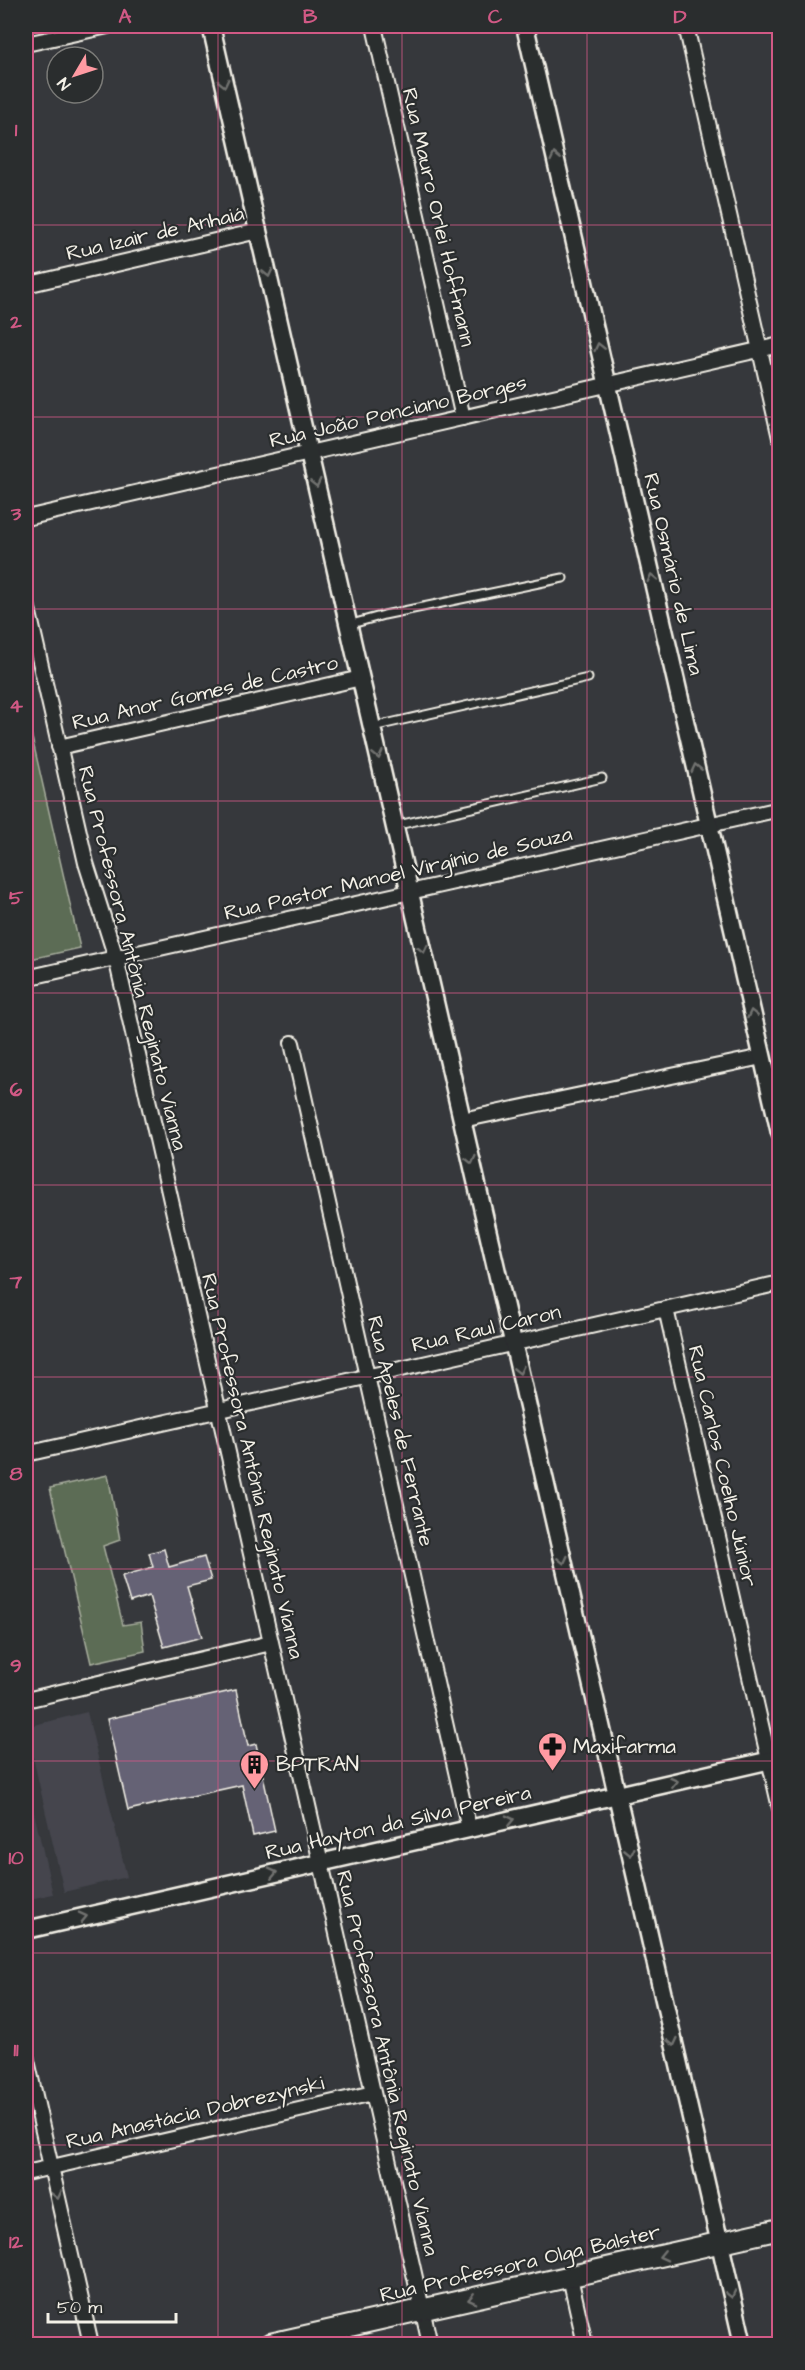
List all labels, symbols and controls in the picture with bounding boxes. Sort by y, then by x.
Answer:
text: A [119,3,132,31]
text: B [303,3,318,31]
text: C [488,3,503,31]
text: D [674,3,687,31]
north arrow [45,45,105,105]
text: N [52,73,76,95]
one-way arrow [217,77,230,87]
street label: Rua Mauro Orlei Hoffmann [395,85,482,349]
text: 1 [15,116,18,144]
one-way arrow [550,152,563,162]
street label: Rua Izair de Anhaiá [63,199,247,268]
one-way arrow [260,267,273,277]
text: 2 [9,308,22,336]
one-way arrow [593,342,606,352]
street label: Rua João Ponciano Borges [267,368,530,457]
street label: Rua Osmário de Lima [636,470,711,678]
one-way arrow [308,478,321,488]
text: 3 [10,500,22,528]
one-way arrow [646,573,659,583]
street label: Rua Anor Gomes de Castro [69,648,341,737]
text: 4 [9,692,23,720]
one-way arrow [371,750,384,760]
street label: Rua Professora Antônia Reginato Vianna [69,763,194,1154]
one-way arrow [690,763,703,773]
street label: Rua Pastor Manoel Virgínio de Souza [221,819,576,930]
text: 5 [9,884,24,912]
one-way arrow [415,944,428,954]
one-way arrow [747,1010,760,1020]
text: 6 [10,1076,23,1104]
one-way arrow [464,1154,477,1164]
text: 7 [9,1268,23,1296]
street label: Rua Professora Antônia Reginato Vianna [192,1270,311,1663]
street label: Rua Raul Caron [409,1297,564,1360]
street label: Rua Apeles de Ferrante [359,1313,441,1549]
street label: Rua Carlos Coelho Júnior [681,1343,764,1590]
one-way arrow [512,1365,525,1375]
text: 8 [10,1460,23,1488]
one-way arrow [556,1555,569,1565]
text: 9 [10,1652,22,1680]
pharmacy icon: Maxifarma [536,1730,568,1772]
place label: Maxifarma [573,1732,676,1761]
building icon: BPTRAN [239,1748,271,1790]
place label: BPTRAN [276,1750,359,1779]
one-way arrow [668,1776,678,1789]
street label: Rua Hayton da Silva Pereira [262,1778,535,1869]
one-way arrow [504,1814,514,1827]
text: 10 [8,1844,24,1872]
one-way arrow [622,1847,635,1857]
street label: Rua Professora Antônia Reginato Vianna [327,1867,446,2260]
one-way arrow [267,1868,277,1881]
one-way arrow [77,1911,87,1924]
text: 11 [13,2036,19,2064]
one-way arrow [666,2037,679,2047]
street label: Rua Anastácia Dobrezynski [63,2069,327,2158]
one-way arrow [50,2190,63,2200]
street label: Rua Professora Olga Balster [377,2217,664,2312]
text: 12 [9,2228,24,2256]
one-way arrow [658,2248,668,2261]
scale bar [48,2286,176,2324]
one-way arrow [724,2288,737,2298]
one-way arrow [468,2292,478,2305]
text: 50 m [57,2295,102,2320]

